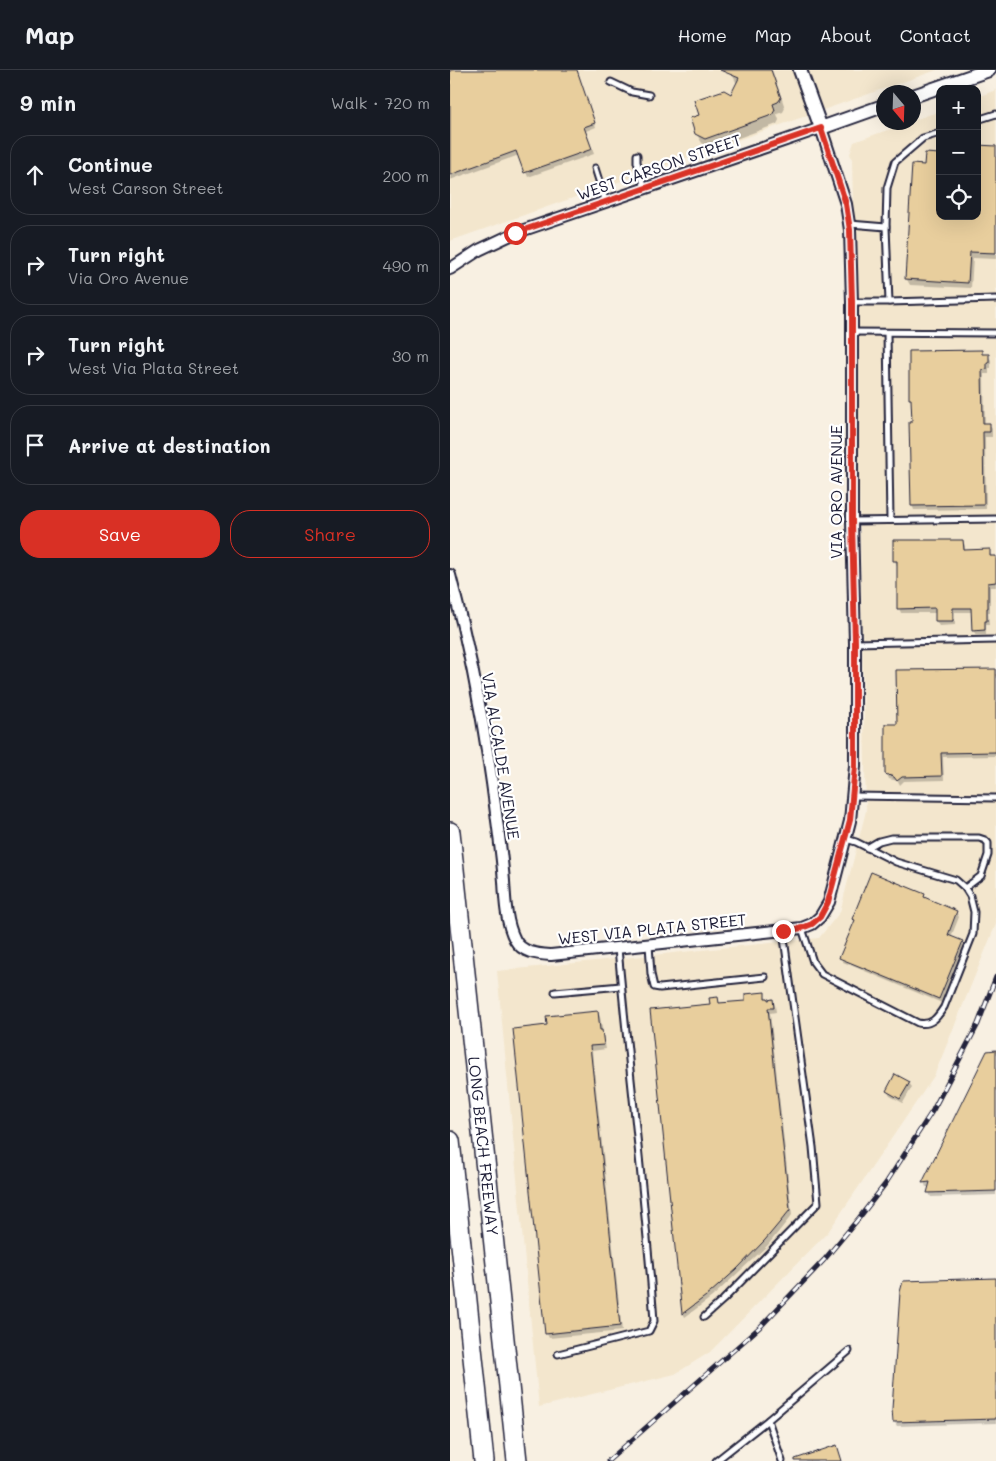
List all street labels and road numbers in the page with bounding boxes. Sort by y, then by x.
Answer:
street label: WEST CARSON STREET [574,128,744,205]
street label: VIA ORO AVENUE [825,425,846,559]
street label: VIA ALCALDE AVENUE [478,671,525,841]
street label: WEST VIA PLATA STREET [557,908,747,949]
street label: LONG BEACH FREEWAY [464,1055,504,1237]

